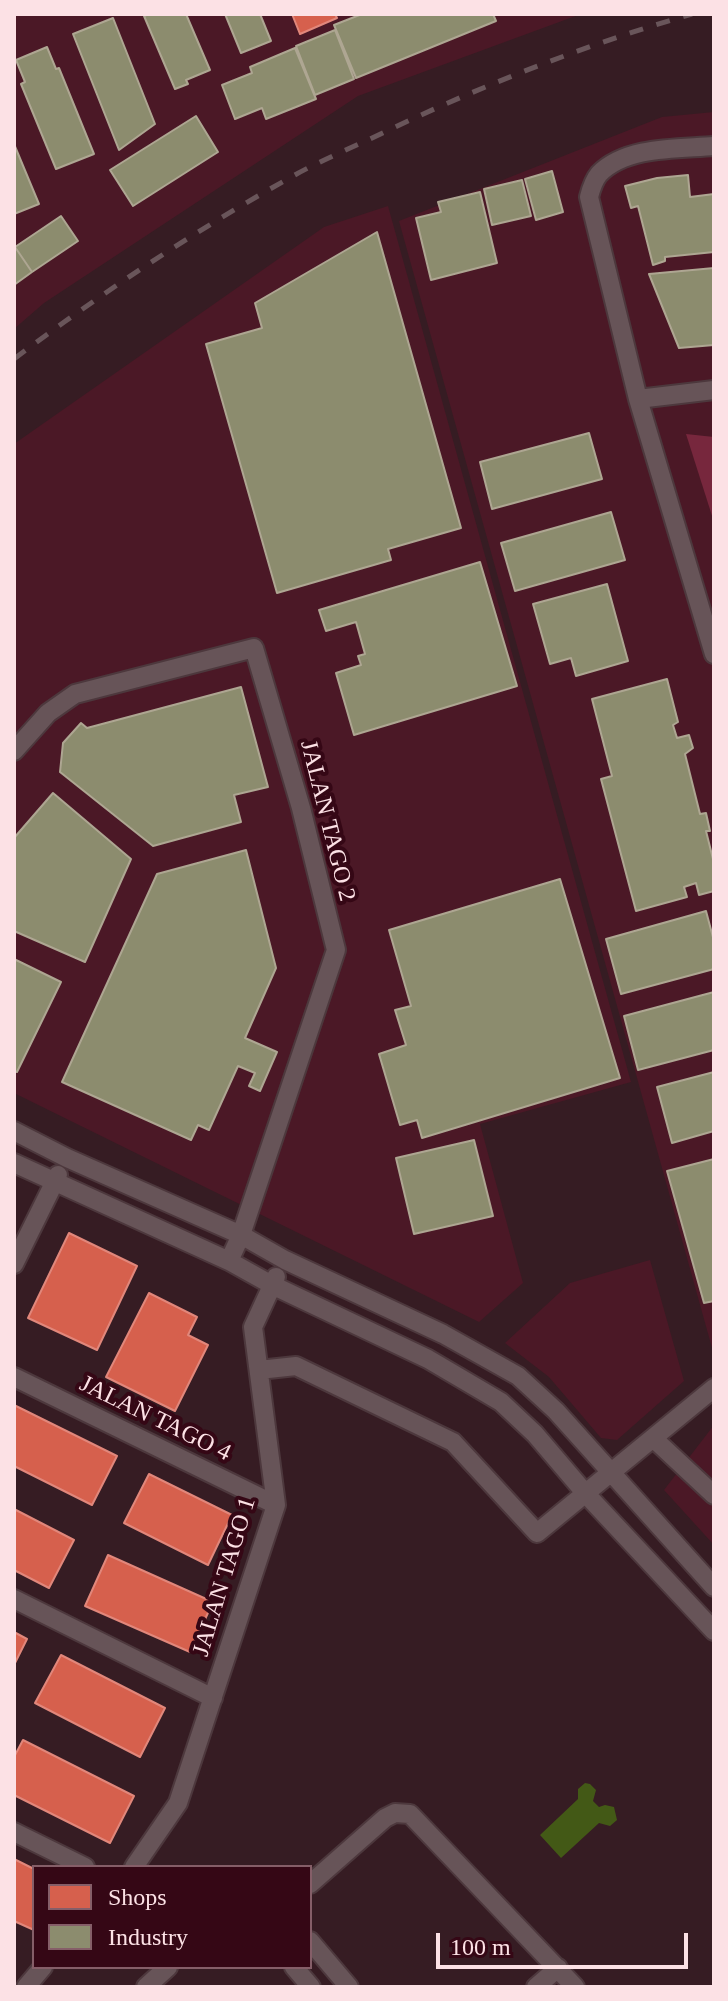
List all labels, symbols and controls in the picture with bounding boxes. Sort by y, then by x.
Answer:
street label: JALAN TAGO 2 [293,738,361,904]
street label: JALAN TAGO 4 [75,1370,235,1468]
street label: JALAN TAGO 1 [187,1494,263,1660]
legend [32,1865,312,1969]
text: Shops [108,1884,167,1910]
scale bar [440,1917,692,1967]
text: Industry [108,1924,188,1950]
text: 100 m [450,1934,511,1960]

